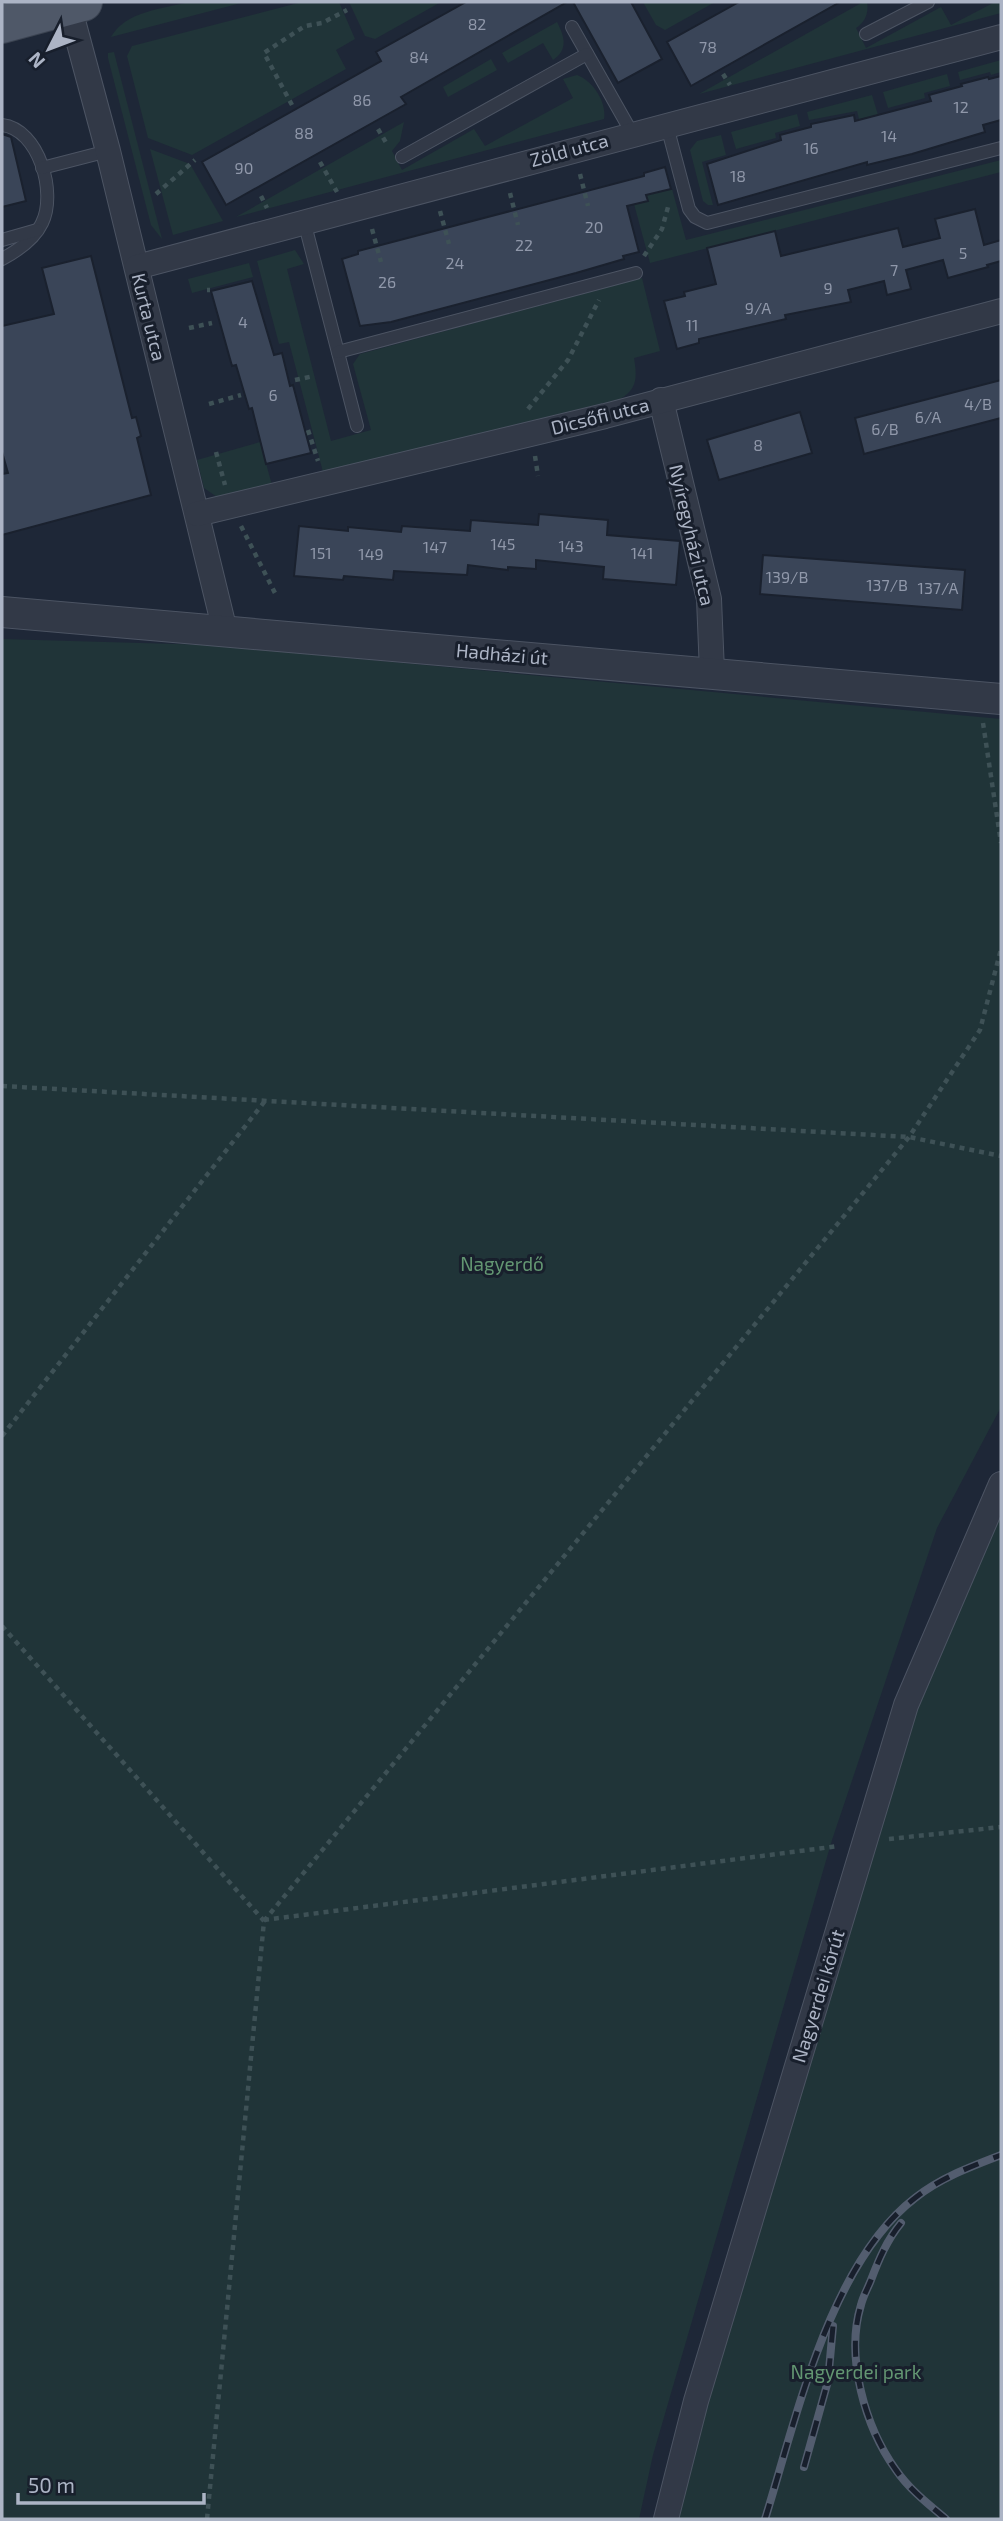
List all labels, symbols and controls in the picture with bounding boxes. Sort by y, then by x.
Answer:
north arrow [14,14,84,84]
house number: 82 [468,14,486,33]
house number: 78 [699,37,717,56]
house number: 84 [409,47,429,66]
text: N [23,48,49,74]
house number: 86 [353,90,371,109]
house number: 12 [953,97,969,116]
house number: 88 [294,123,314,142]
house number: 14 [881,126,897,145]
street label: Zöld utca [527,128,611,171]
house number: 16 [803,138,819,157]
house number: 90 [235,158,253,177]
house number: 18 [730,166,746,185]
house number: 20 [585,217,603,236]
house number: 22 [515,235,533,254]
house number: 5 [959,243,967,262]
house number: 24 [446,253,465,272]
house number: 7 [890,260,898,279]
street label: Kurta utca [128,271,171,363]
house number: 26 [378,272,396,291]
house number: 9 [823,278,833,297]
house number: 9/A [745,298,771,317]
house number: 4 [238,312,248,331]
house number: 11 [686,315,698,334]
house number: 6 [268,385,278,404]
street label: Dicsőfi utca [548,392,651,439]
house number: 4/B [964,394,992,413]
house number: 6/A [915,407,941,426]
house number: 6/B [871,419,899,438]
house number: 8 [753,435,763,454]
street label: Nyíregyházi utca [665,462,720,608]
house number: 145 [491,534,515,553]
house number: 143 [558,536,584,555]
house number: 147 [423,537,447,556]
house number: 151 [310,543,332,562]
house number: 141 [631,543,653,562]
house number: 149 [358,544,384,563]
house number: 139/B [766,567,808,586]
house number: 137/B [866,575,908,594]
house number: 137/A [918,578,958,597]
street label: Hadházi út [455,638,549,669]
park label: Nagyerdő [460,1252,544,1275]
street label: Nagyerdei körút [786,1927,849,2065]
park label: Nagyerdei park [791,2360,922,2383]
scale bar [18,2462,203,2506]
text: 50 m [28,2472,75,2497]

